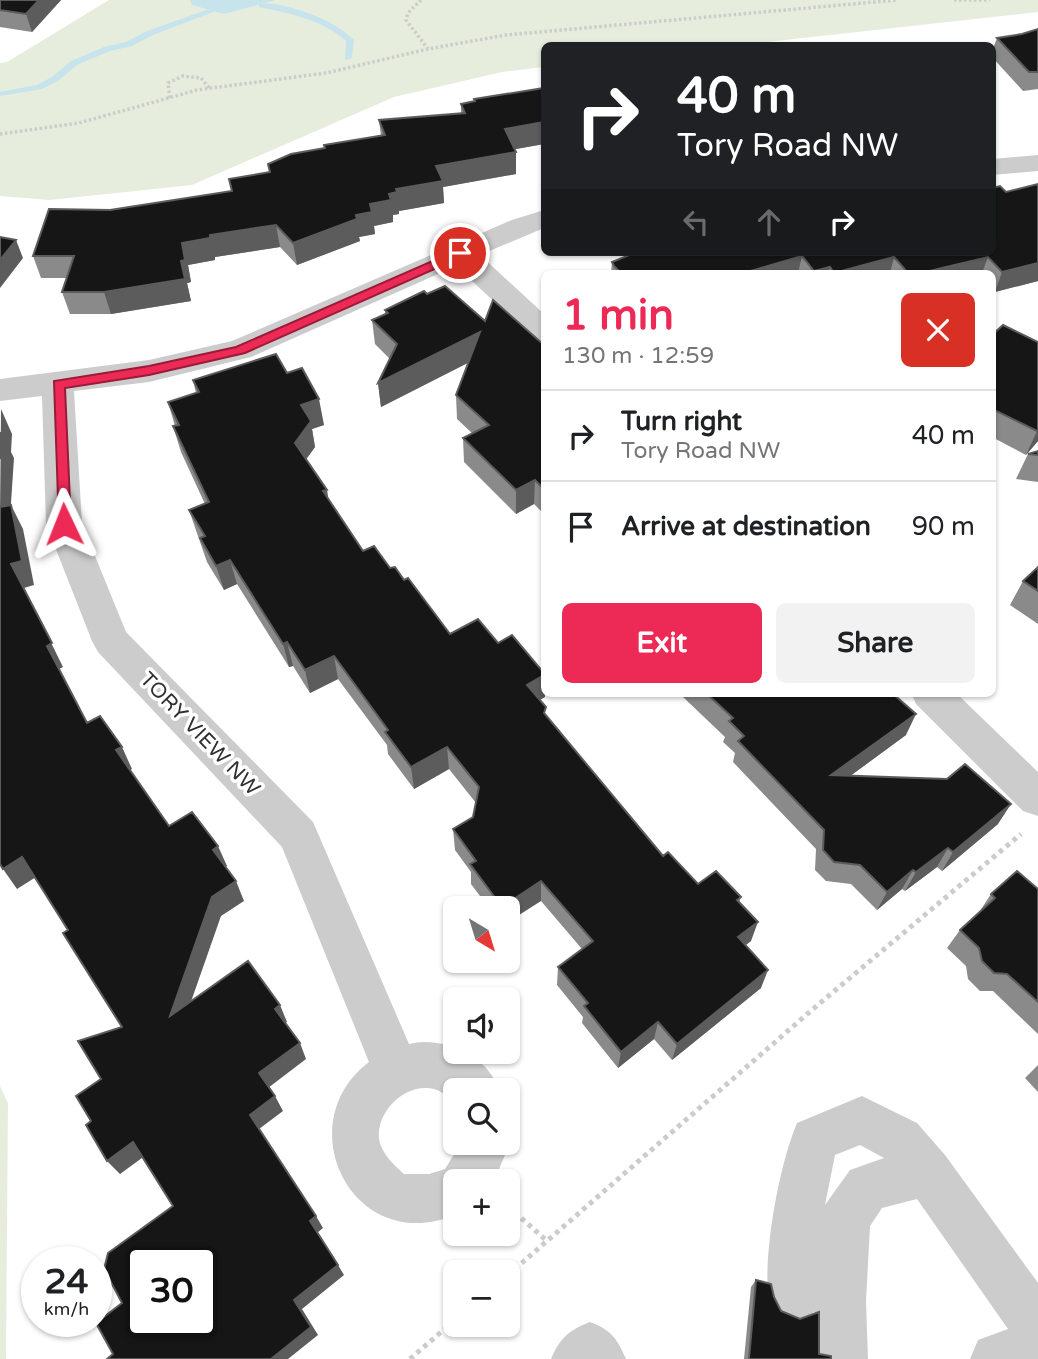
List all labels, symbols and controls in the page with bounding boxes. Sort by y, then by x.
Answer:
text: 40 m [677,67,796,126]
icon: right [562,70,653,161]
text: Tory Road NW [677,127,898,165]
icon: left [677,203,715,241]
icon: ahead [750,203,788,241]
icon: right [823,203,861,241]
pin [430,223,490,283]
icon: arrive [441,234,479,272]
text: 1 min [562,290,674,341]
button: close [901,293,975,367]
text: 130 m · 12:59 [562,342,714,370]
text: Turn right [621,406,742,437]
icon: right [562,417,600,455]
text: 40 m [912,420,975,451]
text: Tory Road NW [621,437,780,465]
position arrow [27,487,101,561]
icon: arrive [562,508,600,546]
text: Arrive at destination [621,511,871,542]
text: 90 m [912,511,975,542]
button: Exit [562,603,762,683]
button: Share [776,603,975,683]
street label: TORY VIEW NW [135,667,265,801]
north arrow [443,896,520,973]
map controls [443,896,520,1337]
button: sound [443,987,520,1064]
button: search [443,1078,520,1155]
button: + [443,1169,520,1246]
speed limit sign: 30 [126,1246,217,1337]
button: − [443,1260,520,1337]
text: 24 [45,1261,88,1303]
text: km/h [44,1298,89,1320]

